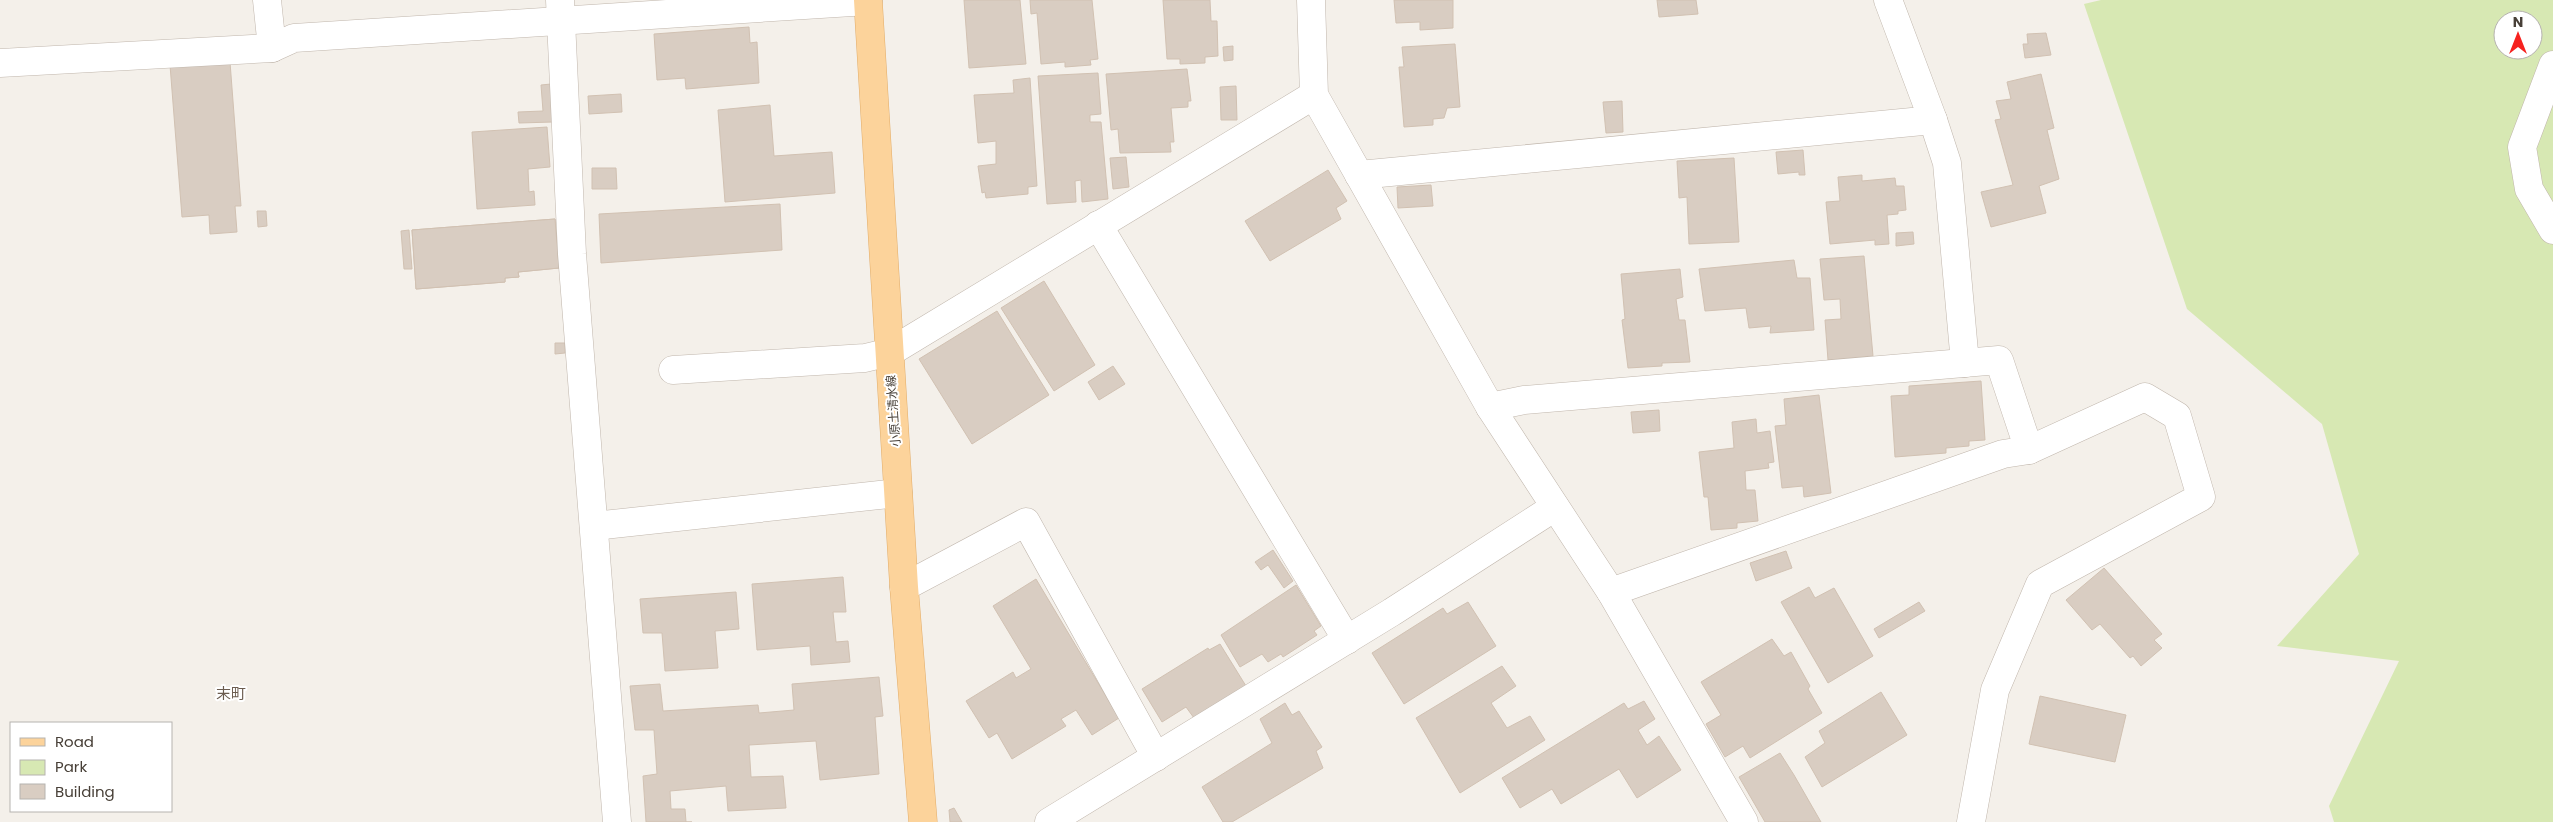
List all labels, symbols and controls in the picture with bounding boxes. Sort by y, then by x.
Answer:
north arrow [2493,10,2543,60]
text: N [2513,12,2523,32]
street label: 小原土清水線 [882,374,904,448]
district label: 末町 [216,683,246,704]
legend [10,722,172,812]
text: Road [55,731,94,752]
text: Park [55,756,87,777]
text: Building [55,781,115,802]

